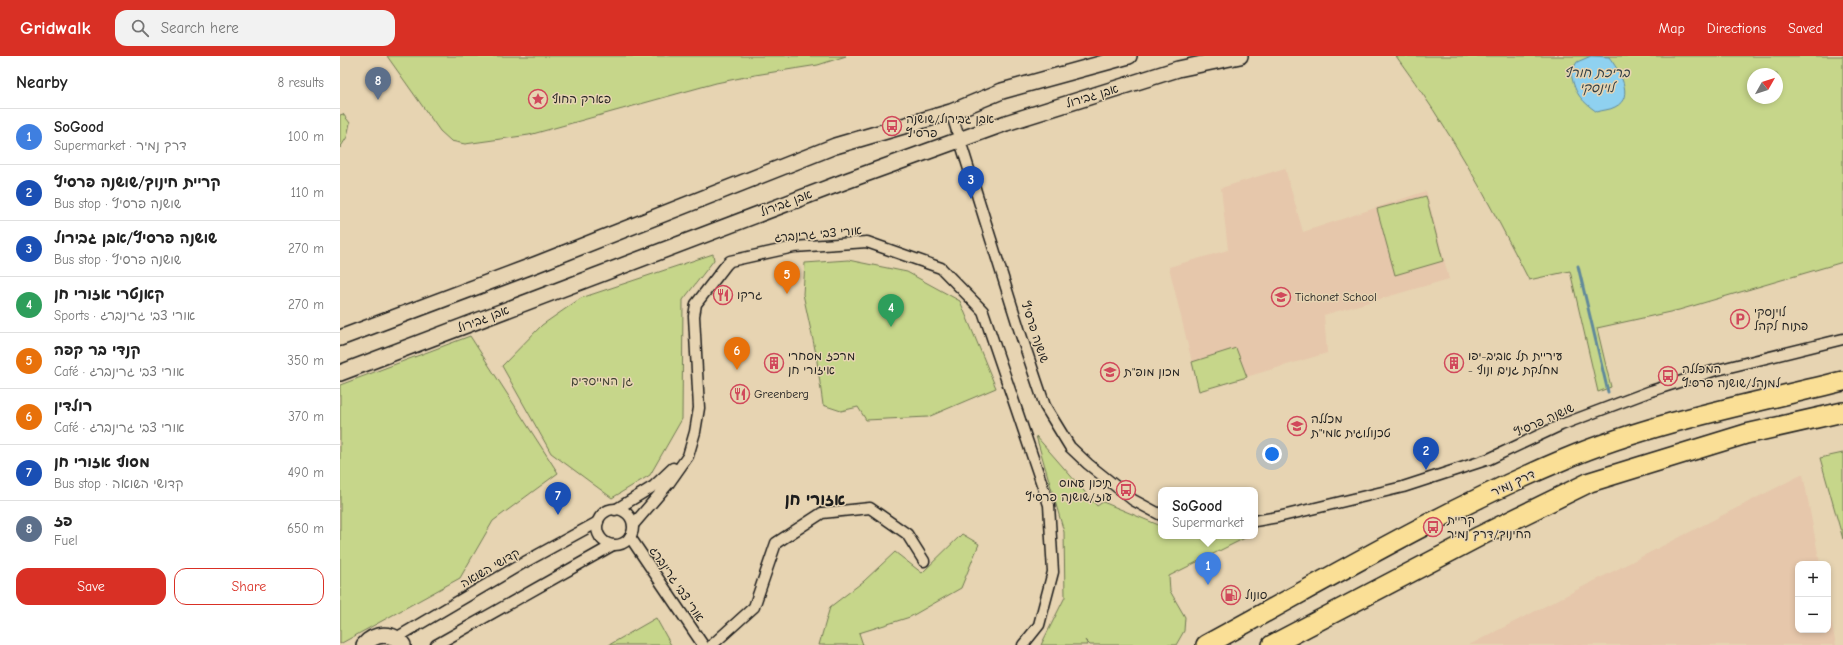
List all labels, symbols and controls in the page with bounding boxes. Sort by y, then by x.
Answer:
search box [115,10,395,46]
text: Gridwalk [20,17,91,39]
icon: search [129,17,151,39]
text: Search here [161,19,239,37]
text: Map [1658,20,1685,37]
text: Directions [1707,20,1766,37]
text: Saved [1788,20,1823,37]
water label: בריכת חורף לוינסקי [1564,65,1631,96]
pin: 8 [365,67,391,100]
north arrow [1747,68,1783,104]
text: Nearby [16,73,67,92]
text: 8 results [278,75,324,90]
street label: אבן גבירול [1064,81,1120,112]
place icon: פארק החוף [527,88,549,110]
place label: פארק החוף [552,92,611,106]
place label: אבן גבירול/שושנה פרסיץ [906,112,994,140]
bus stop icon: אבן גבירול/שושנה פרסיץ [881,115,903,137]
text: SoGood [54,118,104,136]
text: 1 [26,129,32,144]
text: 100 m [288,129,324,144]
text: Supermarket · דרך נמיר [54,138,187,153]
pin: 3 [958,166,984,199]
text: קריית חינוך/שושנה פרסיץ [54,173,220,191]
text: 2 [26,185,32,200]
text: 110 m [291,185,324,200]
street label: אבן גבירול [758,187,814,220]
text: Bus stop · שושנה פרסיץ [54,196,181,211]
street label: אורי צבי גרינברג [774,223,862,245]
text: שושנה פרסיץ/אבן גבירול [54,229,217,247]
text: 3 [26,241,32,256]
text: 270 m [288,241,324,256]
text: Bus stop · שושנה פרסיץ [54,252,181,267]
pin: 5 [774,261,800,294]
restaurant icon: גרקו [712,284,734,306]
text: קאנטרי אזורי חן [54,285,164,303]
school or university icon: Tichonet School [1270,286,1292,308]
place label: גרקו [737,288,762,302]
place label: Tichonet School [1295,290,1377,304]
pin: 4 [878,294,904,327]
text: 4 [26,297,32,312]
text: 270 m [288,297,324,312]
street label: שושנה פרסיץ [1018,299,1052,365]
street label: אבן גבירול [455,303,511,336]
place label: לוינסקי פתוח לקהל [1754,305,1808,333]
text: Sports · אורי צבי גרינברג [54,308,195,323]
parking icon: לוינסקי פתוח לקהל [1729,308,1751,330]
pin: 6 [724,337,750,370]
text: קנדי בר קפה [54,341,140,359]
place label: מרכז מסחרי איזורי חן [788,349,855,377]
place label: עיריית תל אביב-יפו - מחלקת גנים ונוף [1468,349,1563,378]
building icon: מרכז מסחרי איזורי חן [763,352,785,374]
building icon: עיריית תל אביב-יפו - מחלקת גנים ונוף [1443,352,1465,374]
text: 5 [26,353,32,368]
text: 350 m [287,353,324,368]
school or university icon: מכון מופ"ת [1099,361,1121,383]
place label: המכללה למנהל/שושנה פרסיץ [1682,362,1782,390]
text: Café · אורי צבי גרינברג [54,364,184,379]
place label: מכון מופ"ת [1123,365,1180,379]
bus stop icon: המכללה למנהל/שושנה פרסיץ [1657,365,1679,387]
park label: גן המייסדים [571,374,634,388]
restaurant icon: Greenberg [729,383,751,405]
place label: Greenberg [754,387,809,401]
text: רולדין [54,397,92,415]
street label: שושנה פרסיץ [1512,401,1576,439]
text: 6 [26,409,32,424]
text: 370 m [288,409,324,424]
place label: מכללה טכנולוגית אמי"ת [1310,412,1391,440]
school or university icon: מכללה טכנולוגית אמי"ת [1286,415,1308,437]
text: Café · אורי צבי גרינברג [54,420,184,435]
pin: 2 [1413,437,1439,470]
your location [1262,444,1282,464]
text: מסוף אזורי חן [54,453,150,471]
text: 7 [26,465,32,480]
text: 490 m [288,465,324,480]
street label: דרך נמיר [1489,467,1537,499]
text: Bus stop · קדושי השואה [54,476,183,491]
place label: תיכון עמוס עוז/שושנה פרסיץ [1026,476,1112,504]
bus stop icon: תיכון עמוס עוז/שושנה פרסיץ [1115,479,1137,501]
pin: 7 [545,482,571,515]
popup [1158,487,1258,539]
district label: אזורי חן [785,491,845,509]
text: SoGood [1172,497,1222,515]
text: פז [54,512,73,530]
place label: קריית החינוך/דרך נמיר [1446,513,1531,541]
text: Supermarket [1172,515,1244,530]
bus stop icon: קריית החינוך/דרך נמיר [1422,516,1444,538]
text: 8 [26,521,32,536]
text: 650 m [287,521,324,536]
text: Fuel [54,533,78,548]
street label: אורי צבי גרינברג [647,544,707,624]
street label: קדושי השואה [458,545,523,591]
pin: 1 [1195,552,1221,585]
map controls [1795,561,1831,633]
button: + [1795,561,1831,597]
button: Save [16,568,166,605]
button: Share [174,568,324,605]
fuel station icon: סונול [1220,584,1242,606]
place label: סונול [1245,588,1268,602]
button: − [1795,597,1831,633]

